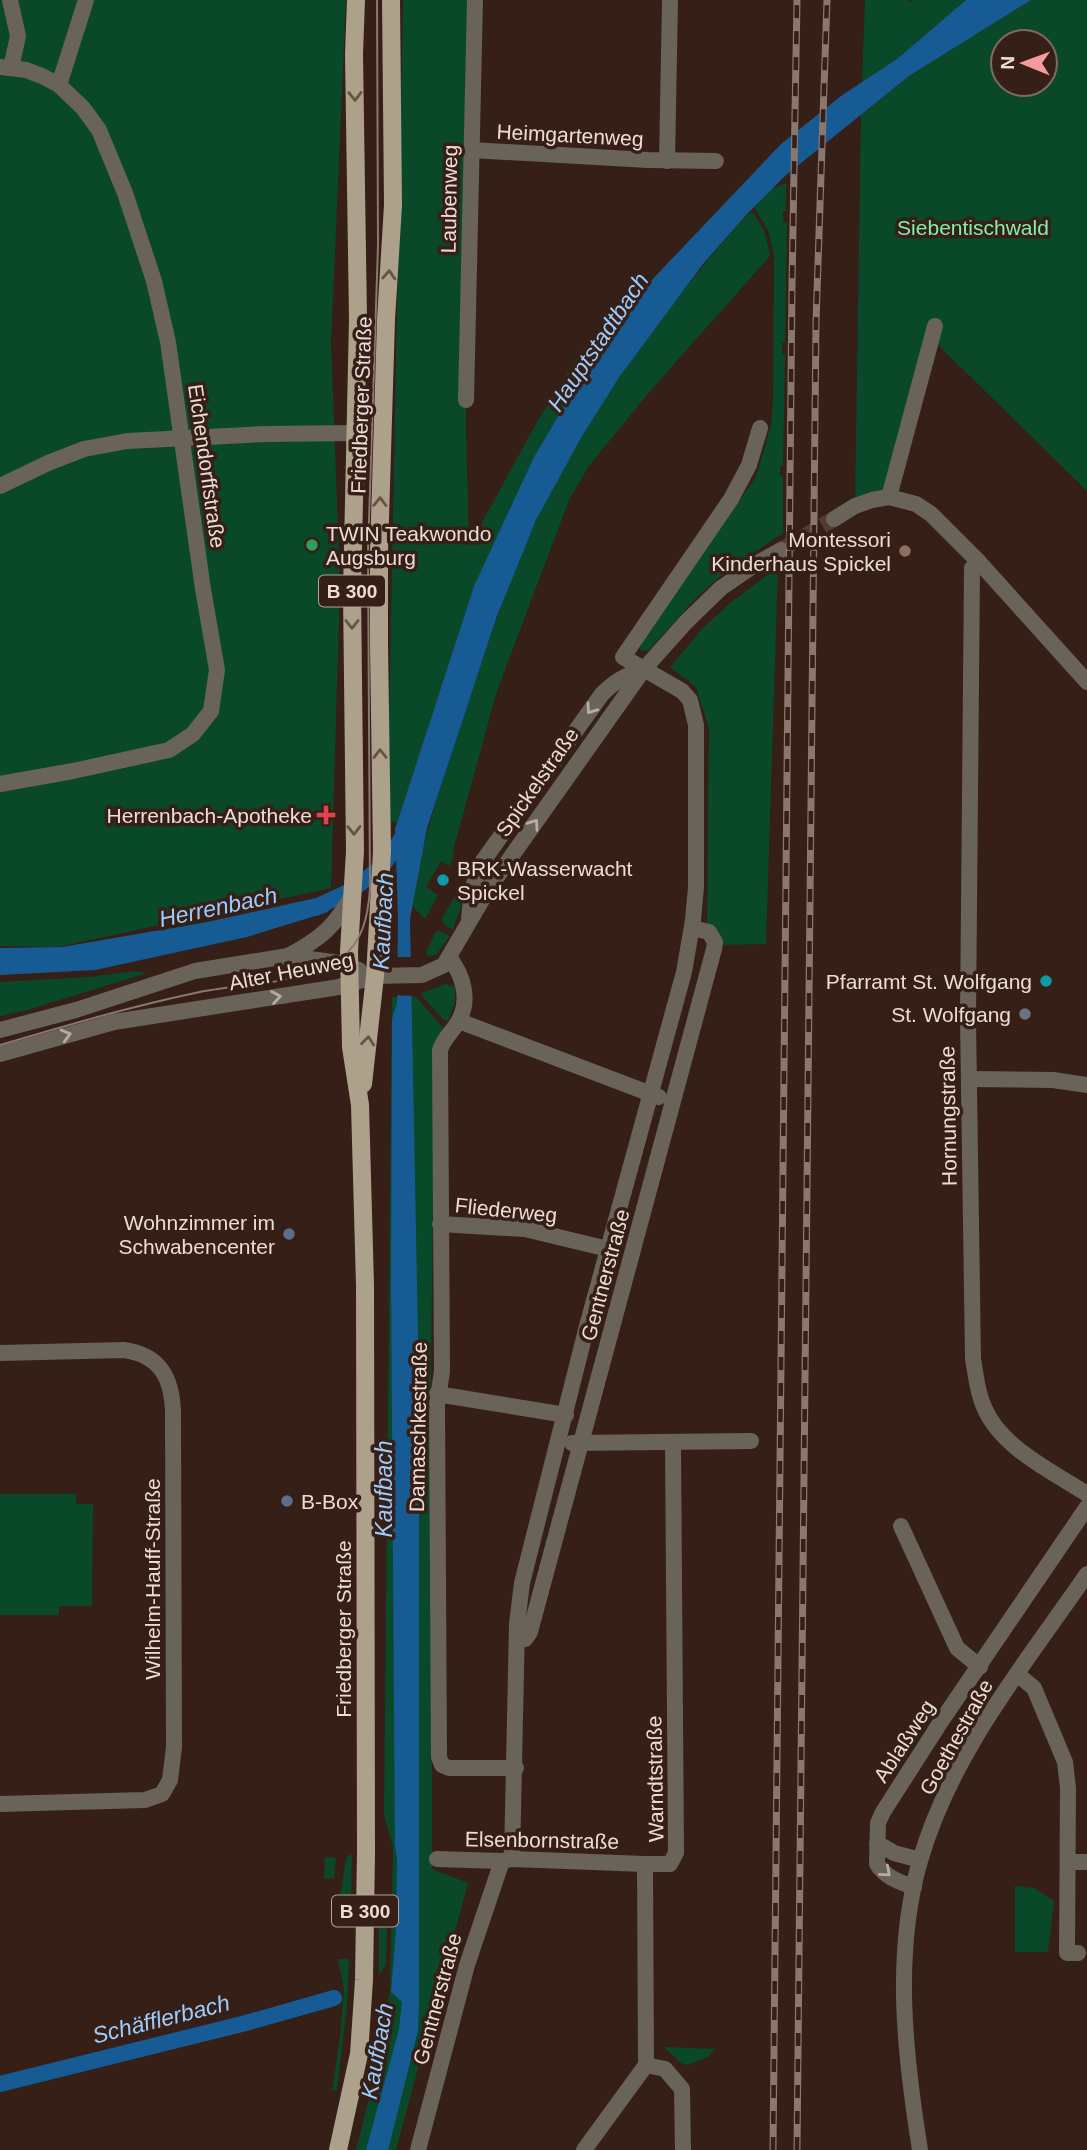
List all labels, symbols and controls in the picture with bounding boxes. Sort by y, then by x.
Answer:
north arrow [989,28,1059,98]
text: N [997,56,1018,70]
one-way arrow [347,90,362,101]
street label: Heimgartenweg [496,120,644,150]
street label: Laubenweg [437,145,461,253]
park label: Siebentischwald [897,216,1049,239]
water label: Hauptstadtbach [542,268,654,416]
one-way arrow [381,269,396,280]
street label: Friedberger Straße [346,316,376,494]
street label: Eichendorffstraße [184,383,230,549]
one-way arrow [373,496,388,507]
place label: TWIN Teakwondo Augsburg [326,522,491,569]
place label: Montessori Kinderhaus Spickel [711,528,891,575]
marker: TWIN Teakwondo Augsburg [304,537,320,553]
marker: Montessori Kinderhaus Spickel [897,543,913,559]
road number: B 300 [319,576,385,606]
one-way arrow [344,619,360,630]
one-way arrow [587,701,599,714]
street label: Spickelstraße [491,723,583,841]
one-way arrow [373,748,388,759]
place label: Herrenbach-Apotheke [107,804,312,827]
marker: Herrenbach-Apotheke [318,807,334,823]
one-way arrow [526,819,538,832]
one-way arrow [347,824,362,835]
place label: BRK-Wasserwacht Spickel [457,857,633,904]
water label: Kaufbach [367,872,399,970]
marker: BRK-Wasserwacht Spickel [435,872,451,888]
water label: Herrenbach [157,882,279,932]
street label: Alter Heuweg [227,948,355,994]
place label: Pfarramt St. Wolfgang [826,970,1032,993]
marker: Pfarramt St. Wolfgang [1038,973,1054,989]
one-way arrow [270,990,282,1005]
place label: St. Wolfgang [891,1003,1011,1026]
marker: St. Wolfgang [1017,1006,1033,1022]
one-way arrow [59,1029,71,1044]
one-way arrow [360,1035,375,1046]
street label: Hornungstraße [935,1046,961,1186]
street label: Fliederweg [454,1193,558,1227]
street label: Gentnerstraße [576,1207,634,1343]
place label: Wohnzimmer im Schwabencenter [119,1211,275,1258]
marker: Wohnzimmer im Schwabencenter [281,1226,297,1242]
street label: Damaschkestraße [405,1342,431,1512]
water label: Kaufbach [371,1440,397,1538]
street label: Wilhelm-Hauff-Straße [141,1478,164,1680]
place label: B-Box [301,1490,359,1513]
marker: B-Box [279,1493,295,1509]
street label: Friedberger Straße [332,1540,355,1718]
street label: Goethestraße [915,1675,997,1799]
street label: Ablaßweg [869,1696,939,1786]
street label: Warndtstraße [642,1716,668,1842]
street label: Elsenbornstraße [465,1827,619,1853]
one-way arrow [878,1863,891,1876]
road number: B 300 [332,1896,398,1926]
street label: Gentnerstraße [408,1931,466,2067]
water label: Schäfflerbach [90,1989,232,2049]
water label: Kaufbach [356,2001,398,2101]

